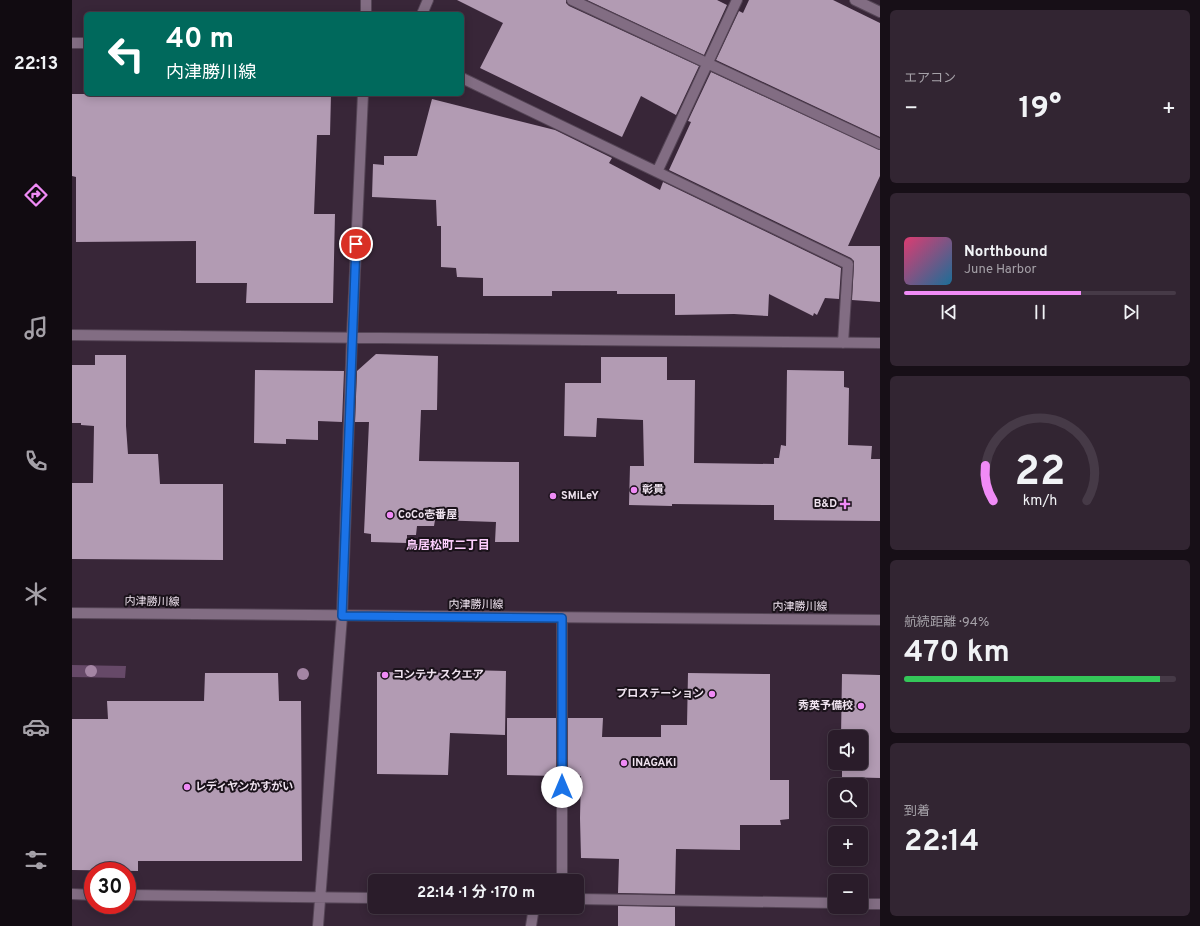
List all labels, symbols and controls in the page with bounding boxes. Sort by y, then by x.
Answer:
text: 40 m [166,22,234,58]
icon: left [100,28,152,80]
text: 22:13 [14,53,58,76]
text: 内津勝川線 [166,62,256,85]
text: エアコン [904,71,956,87]
text: 19° [1019,91,1061,128]
text: − [904,96,918,123]
text: + [1162,96,1176,123]
icon: directions [22,181,50,209]
pin [339,227,373,261]
icon: arrive [345,233,367,255]
text: Northbound [964,243,1048,262]
text: June Harbor [964,262,1037,278]
icon: previous [938,301,960,323]
icon: pause [1029,301,1051,323]
icon: next [1120,301,1142,323]
icon: music [22,314,50,342]
icon: phone [22,447,50,475]
text: 22 [1015,447,1065,500]
place label: 彰貴 [642,483,664,497]
marker: 彰貴 [629,485,639,495]
place label: SMiLeY [561,489,599,503]
marker: SMiLeY [548,491,558,501]
text: km/h [1023,492,1057,510]
place label: B&D [814,497,837,511]
marker: B&D [840,499,850,509]
place label: CoCo壱番屋 [398,508,457,522]
marker: CoCo壱番屋 [385,510,395,520]
district label: 鳥居松町二丁目 [406,538,490,554]
icon: climate [22,580,50,608]
street label: 内津勝川線 [124,595,180,609]
street label: 内津勝川線 [449,598,504,612]
street label: 内津勝川線 [773,600,828,614]
text: 航続距離 · 94% [904,615,989,631]
text: 470 km [904,635,1010,672]
place label: コンテナ スクエア [393,668,484,682]
marker: コンテナ スクエア [380,670,390,680]
place label: プロステーション [616,687,704,701]
marker: プロステーション [707,689,717,699]
place label: 秀英予備校 [798,699,853,713]
marker: 秀英予備校 [856,701,866,711]
icon: car [22,713,50,741]
map controls [828,730,868,914]
button: sound [828,730,868,770]
place label: INAGAKI [632,756,676,770]
marker: INAGAKI [619,758,629,768]
position arrow [541,766,583,808]
button: search [828,778,868,818]
place label: レディヤンかすがい [195,780,293,794]
marker: レディヤンかすがい [182,782,192,792]
text: 到着 [904,804,930,820]
text: 22:14 [904,824,979,861]
button: + [828,826,868,866]
icon: filters [22,846,50,874]
speed limit sign: 30 [84,862,136,914]
button: − [828,874,868,914]
text: 22:14 · 1 分 · 170 m [417,884,535,903]

